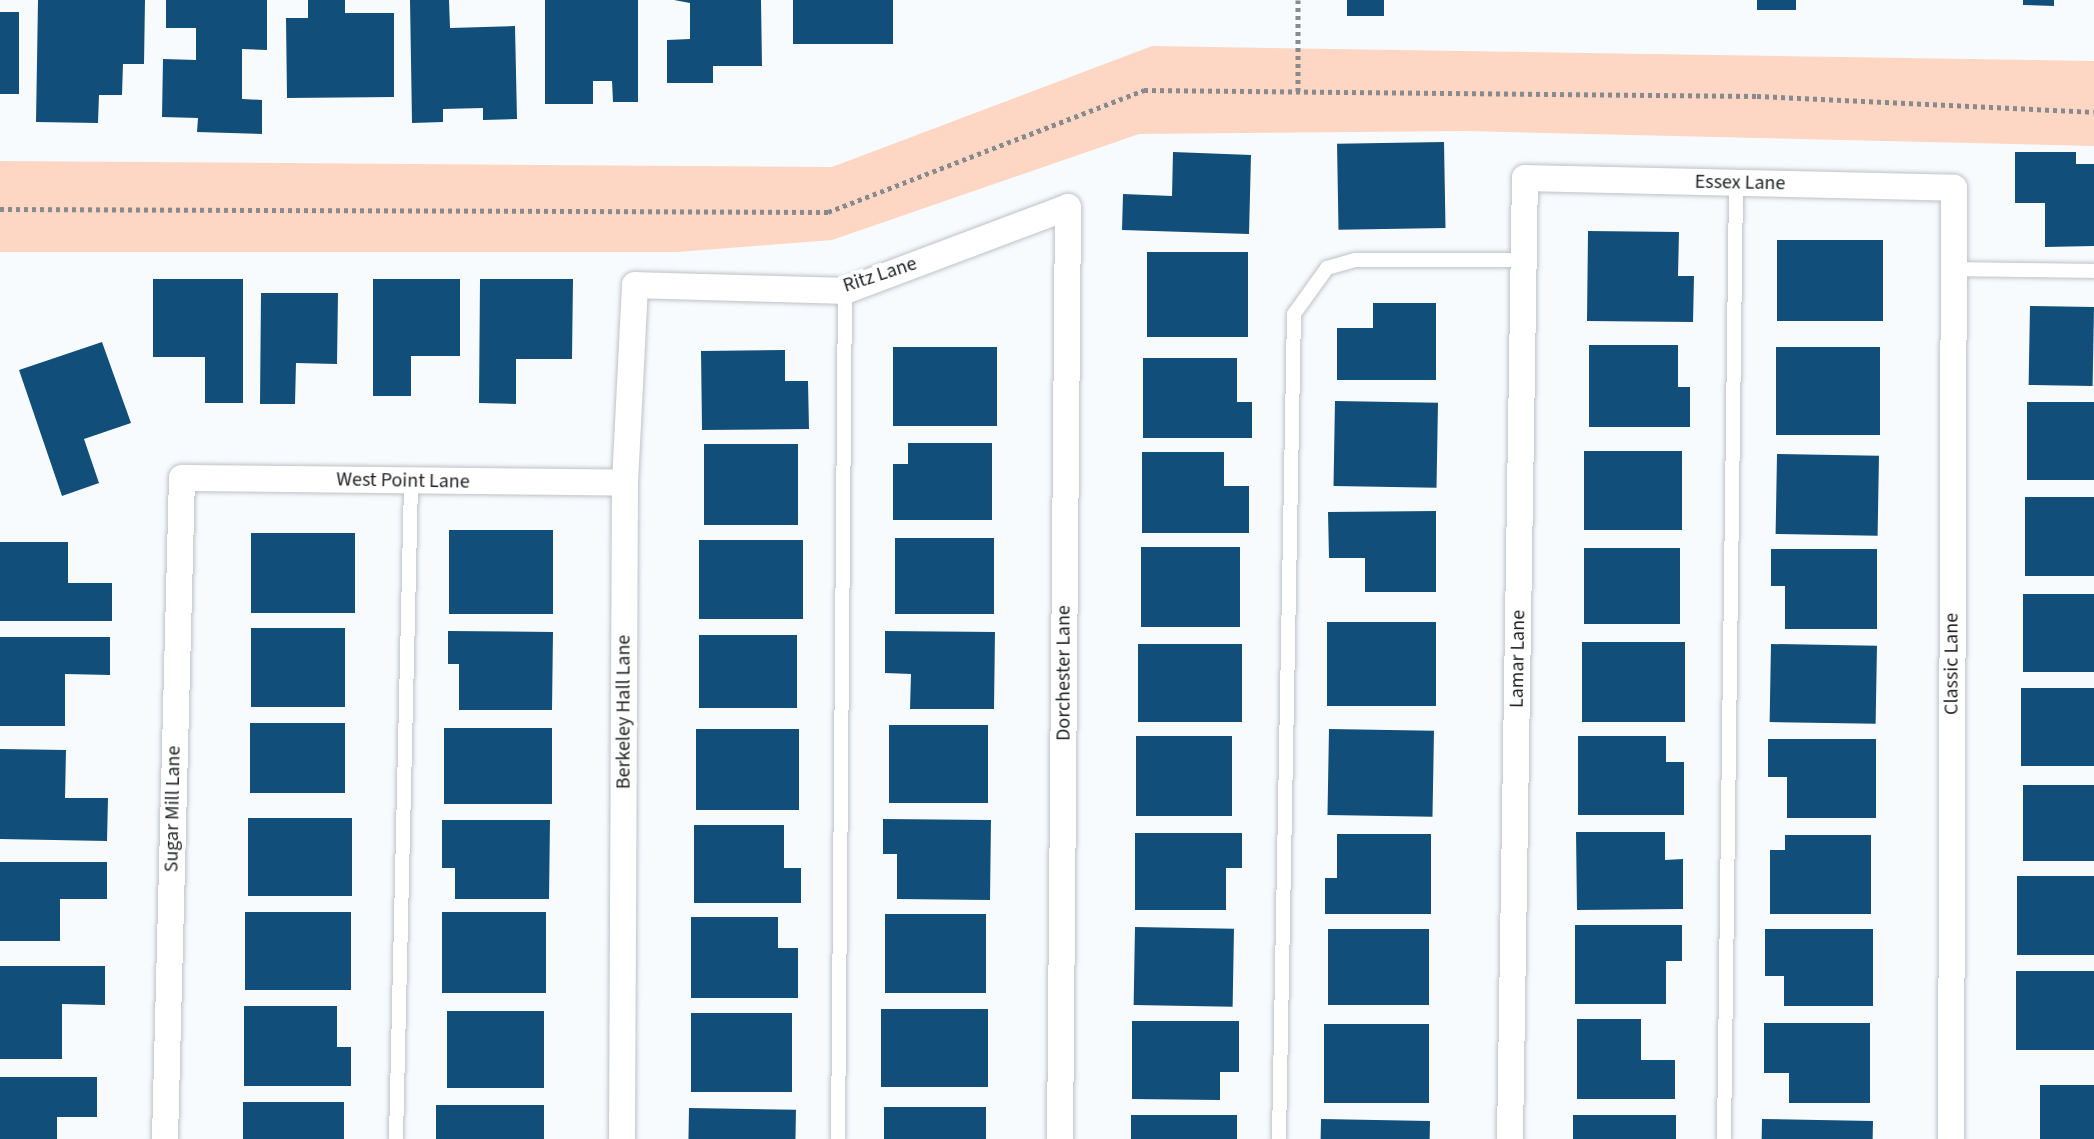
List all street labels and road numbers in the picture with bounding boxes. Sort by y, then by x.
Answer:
street label: Essex Lane [1694,170,1786,196]
street label: Ritz Lane [840,252,920,298]
street label: West Point Lane [336,468,470,494]
street label: Dorchester Lane [1052,605,1076,741]
street label: Lamar Lane [1505,610,1531,708]
street label: Classic Lane [1940,613,1964,715]
street label: Berkeley Hall Lane [612,635,636,789]
street label: Sugar Mill Lane [160,745,186,873]

